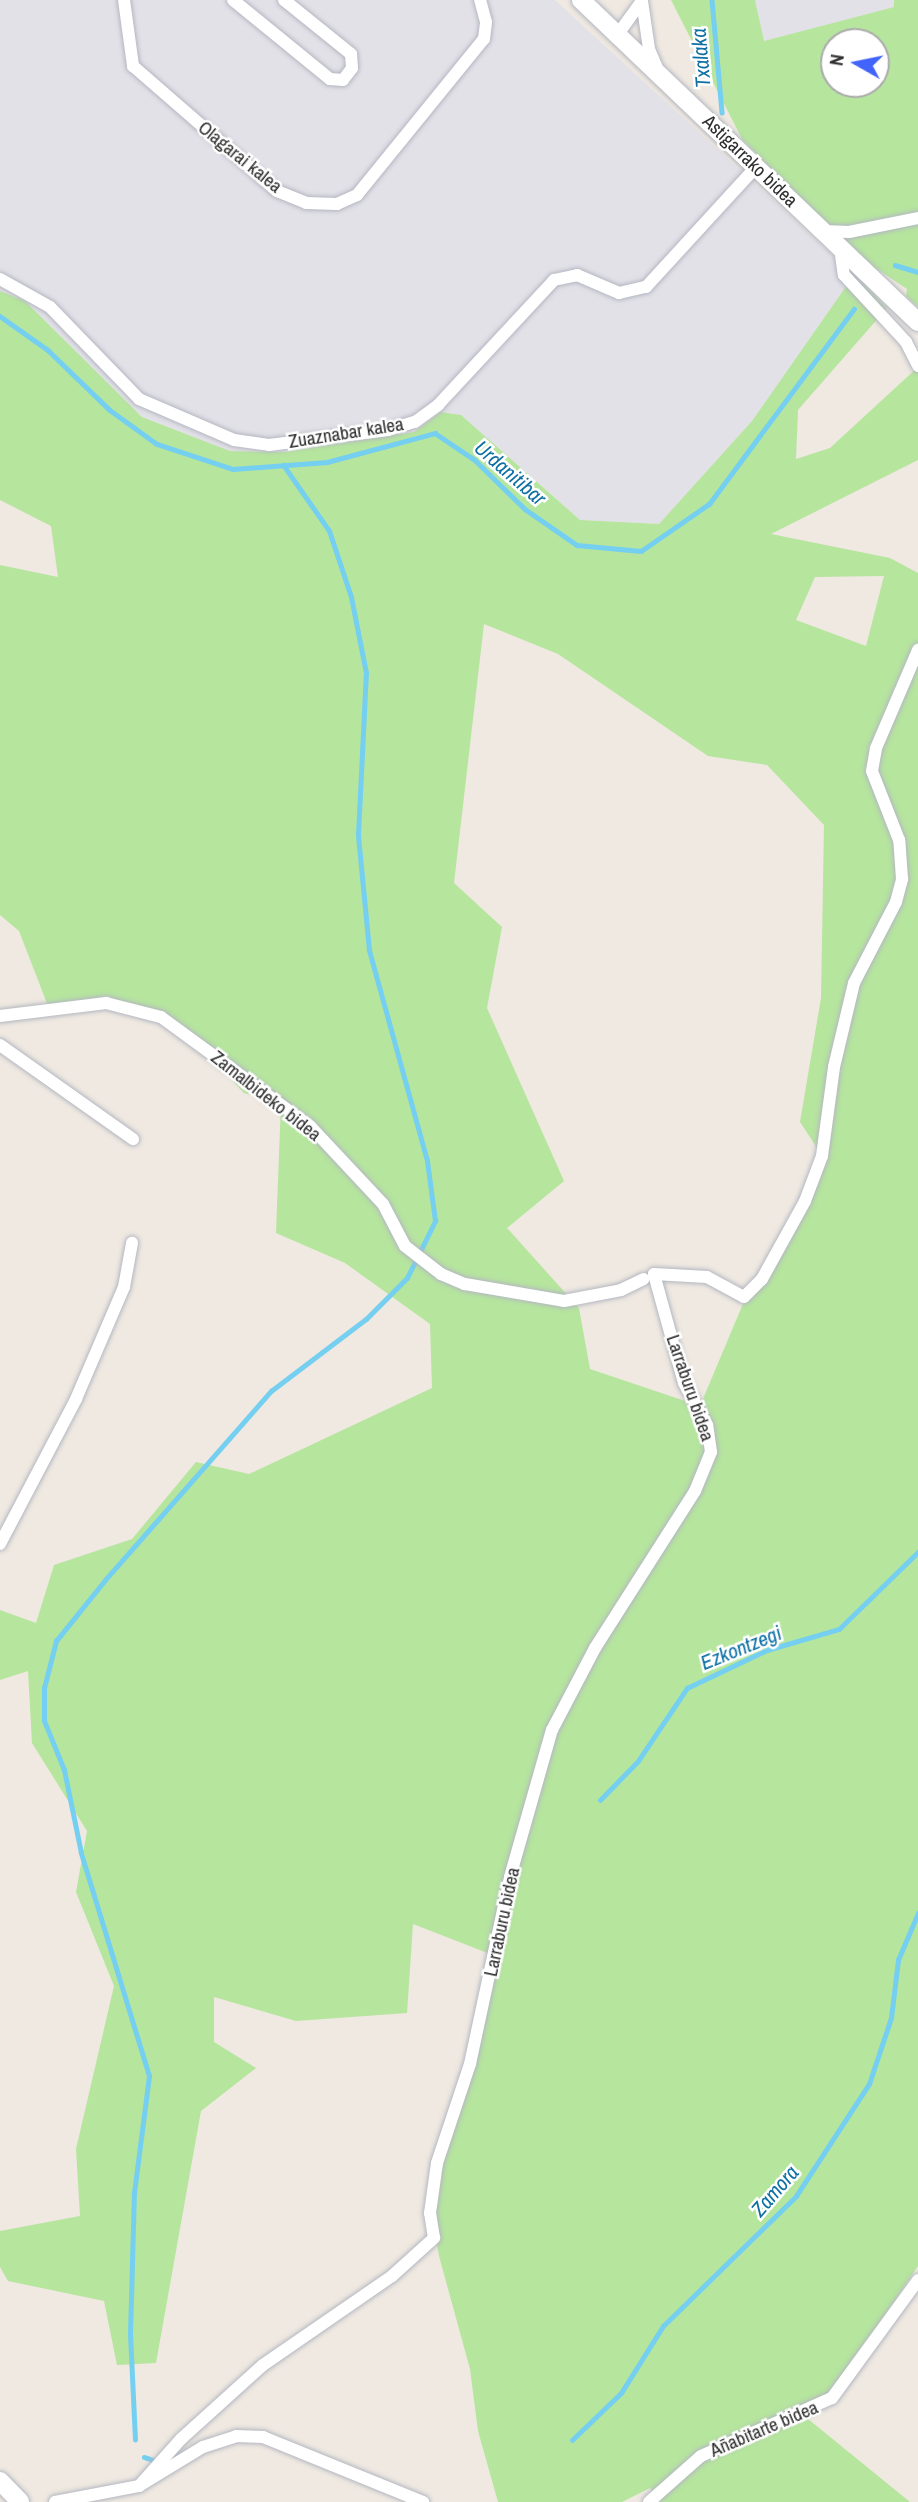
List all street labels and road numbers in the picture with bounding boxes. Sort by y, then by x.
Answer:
street label: Astigarrako bidea [698,110,802,212]
street label: Olagarai kalea [193,116,287,198]
street label: Zuaznabar kalea [287,413,405,453]
street label: Zamalbideko bidea [206,1046,326,1146]
street label: Larraburu bidea [661,1332,719,1444]
street label: Larraburu bidea [479,1865,525,1979]
street label: Añabitarte bidea [707,2396,821,2462]

